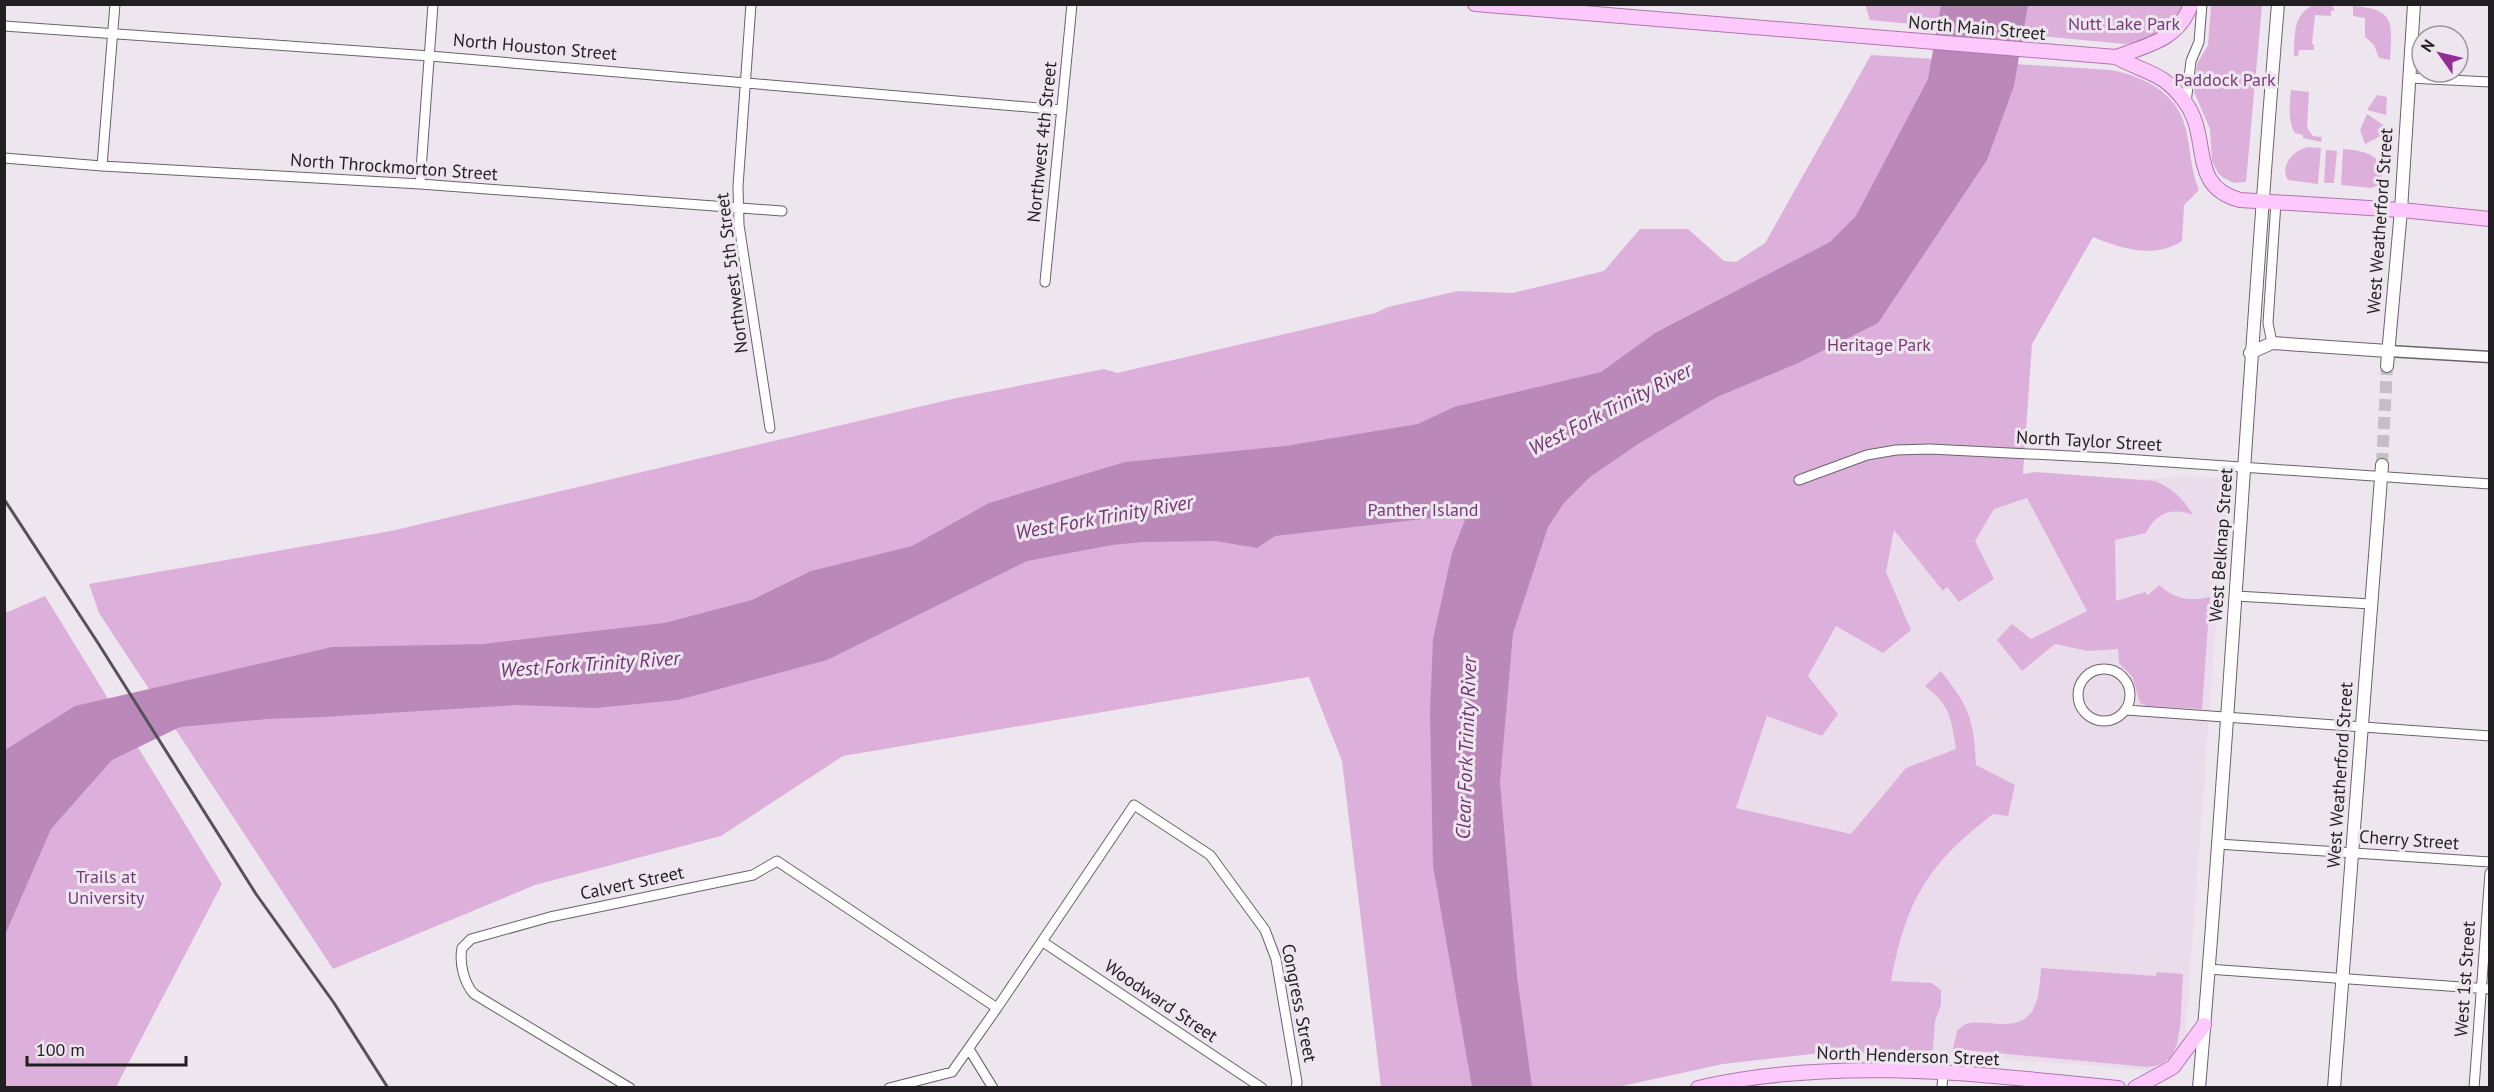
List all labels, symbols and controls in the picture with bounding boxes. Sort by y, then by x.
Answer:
street label: North Main Street [1907,10,2047,45]
park label: Nutt Lake Park [2068,12,2180,35]
north arrow [2410,24,2470,84]
street label: North Houston Street [452,28,618,65]
text: N [2416,36,2439,56]
street label: Northwest 4th Street [1022,60,1061,223]
park label: Paddock Park [2174,68,2276,91]
street label: West Weatherford Street [2362,127,2397,315]
street label: North Throckmorton Street [289,148,499,185]
street label: Northwest 5th Street [710,191,753,355]
park label: Heritage Park [1827,333,1931,356]
water label: West Fork Trinity River [1524,356,1697,461]
street label: North Taylor Street [2016,425,2162,456]
street label: West Belknap Street [2204,467,2237,623]
water label: West Fork Trinity River [1013,488,1196,545]
park label: Panther Island [1368,498,1478,521]
water label: West Fork Trinity River [499,645,682,683]
water label: Clear Fork Trinity River [1450,655,1482,840]
street label: West Weatherford Street [2322,681,2357,869]
street label: Cherry Street [2358,825,2460,854]
street label: Calvert Street [578,860,686,905]
park label: Trails at University [67,865,145,909]
street label: West 1st Street [2449,920,2480,1038]
street label: Congress Street [1277,942,1322,1064]
street label: Woodward Street [1100,954,1222,1047]
scale bar [27,1029,186,1067]
text: 100 m [36,1038,85,1061]
street label: North Henderson Street [1816,1041,2000,1070]

